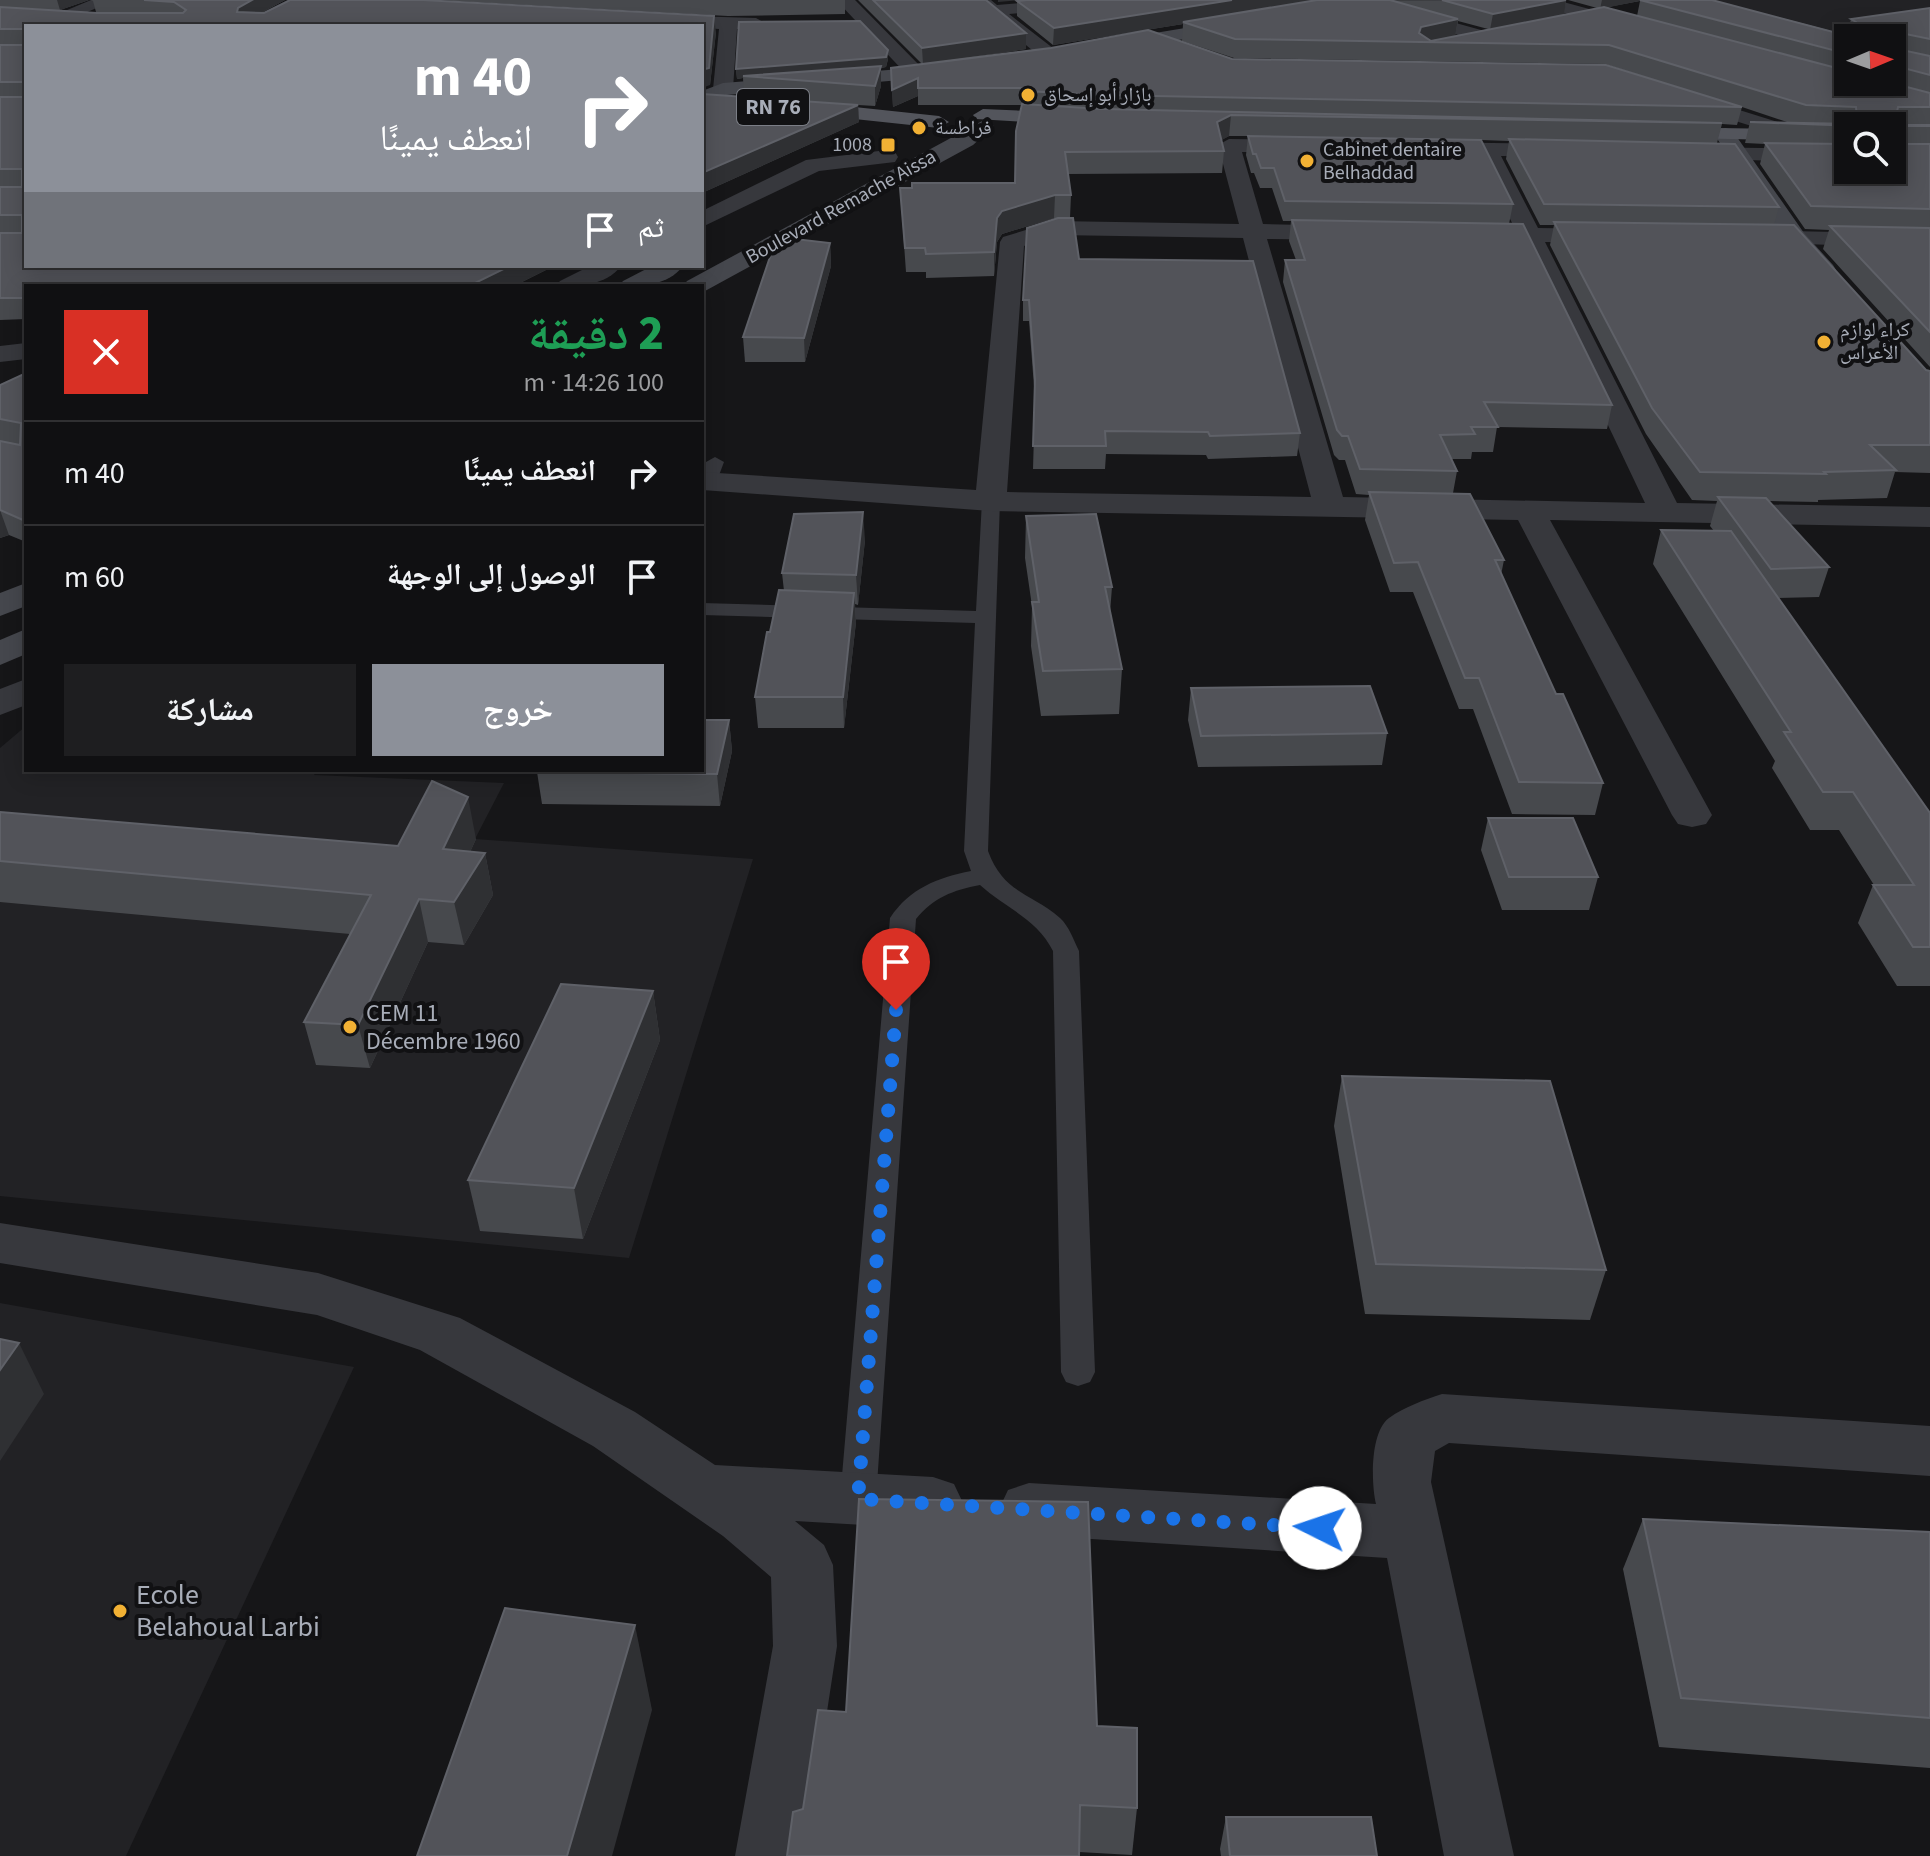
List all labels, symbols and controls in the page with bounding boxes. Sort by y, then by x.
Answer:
north arrow [1834,24,1906,96]
map controls [1834,24,1906,184]
text: 40 m [414,38,532,117]
icon: right [560,56,664,160]
place label: بازار أبو إسحاق [1044,81,1152,109]
marker: بازار أبو إسحاق [1019,86,1037,104]
road number: RN 76 [737,89,809,125]
button: search [1834,112,1906,184]
text: انعطف يمينًا [380,113,532,164]
place label: فراطسة [935,114,992,142]
marker: فراطسة [910,119,928,137]
place label: 1008 [832,131,872,159]
marker: 1008 [879,136,897,154]
place label: Cabinet dentaire Belhaddad [1323,136,1462,187]
street label: Boulevard Remache Aissa [741,143,941,271]
marker: Cabinet dentaire Belhaddad [1298,152,1316,170]
text: ثم [638,206,664,249]
icon: arrive [578,208,622,252]
text: 2 دقيقة [528,300,664,368]
button: close [64,310,148,394]
place label: كراء لوازم الأعراس [1840,316,1910,367]
marker: كراء لوازم الأعراس [1815,333,1833,351]
text: 100 m · 14:26 [523,364,664,401]
text: انعطف يمينًا [463,449,596,492]
icon: right [620,451,664,495]
text: 40 m [64,452,125,495]
text: الوصول إلى الوجهة [387,553,596,596]
icon: arrive [620,555,664,599]
text: 60 m [64,556,125,599]
button: مشاركة [64,664,356,756]
button: خروج [372,664,664,756]
pin [862,928,930,1010]
icon: arrive [874,940,918,984]
place label: CEM 11 Décembre 1960 [366,996,521,1059]
marker: CEM 11 Décembre 1960 [341,1018,359,1036]
position arrow [1278,1486,1362,1570]
place label: Ecole Belahoual Larbi [136,1575,320,1647]
marker: Ecole Belahoual Larbi [111,1602,129,1620]

